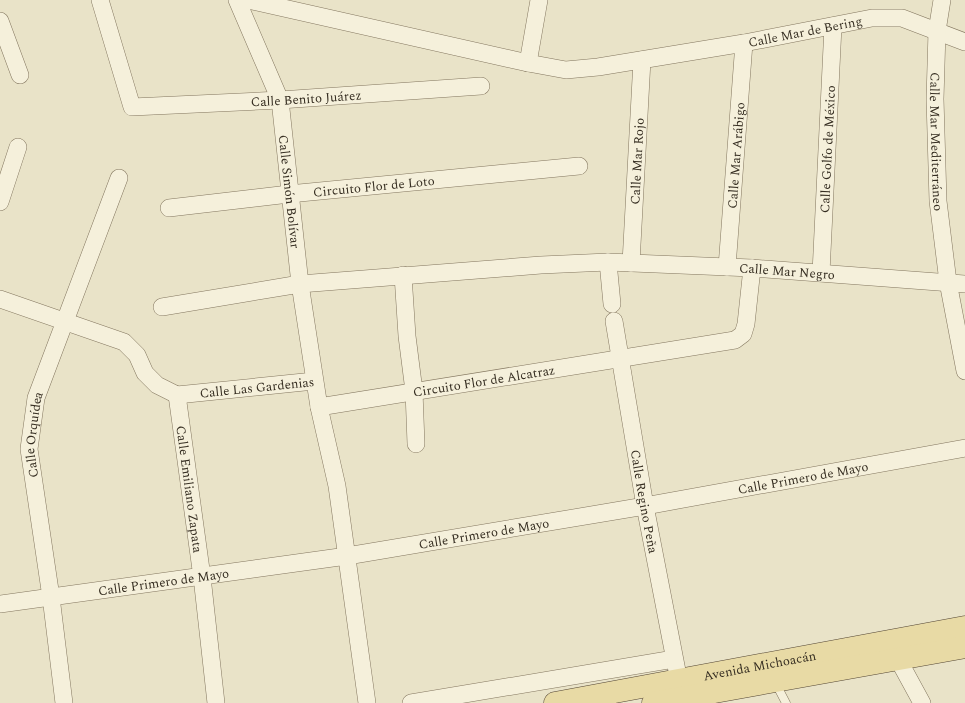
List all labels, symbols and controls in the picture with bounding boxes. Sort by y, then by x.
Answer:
street label: Calle Mar de Bering [747,11,864,53]
street label: Calle Mar Mediterráneo [924,72,948,212]
street label: Calle Benito Juárez [250,85,362,112]
street label: Calle Golfo de México [815,85,841,214]
street label: Calle Mar Arábigo [722,101,750,209]
street label: Calle Mar Rojo [625,117,650,205]
street label: Calle Simón Bolívar [273,134,305,250]
street label: Circuito Flor de Loto [312,171,436,203]
street label: Calle Mar Negro [739,258,836,285]
street label: Circuito Flor de Alcatraz [412,360,557,403]
street label: Calle Las Gardenias [199,372,315,404]
street label: Calle Orquídea [20,388,49,479]
street label: Calle Emiliano Zapata [170,424,208,555]
street label: Calle Regino Peña [625,448,663,556]
street label: Calle Primero de Mayo [736,457,870,500]
street label: Calle Primero de Mayo [417,513,551,555]
street label: Calle Primero de Mayo [97,563,230,601]
street label: Avenida Michoacán [702,646,818,686]

